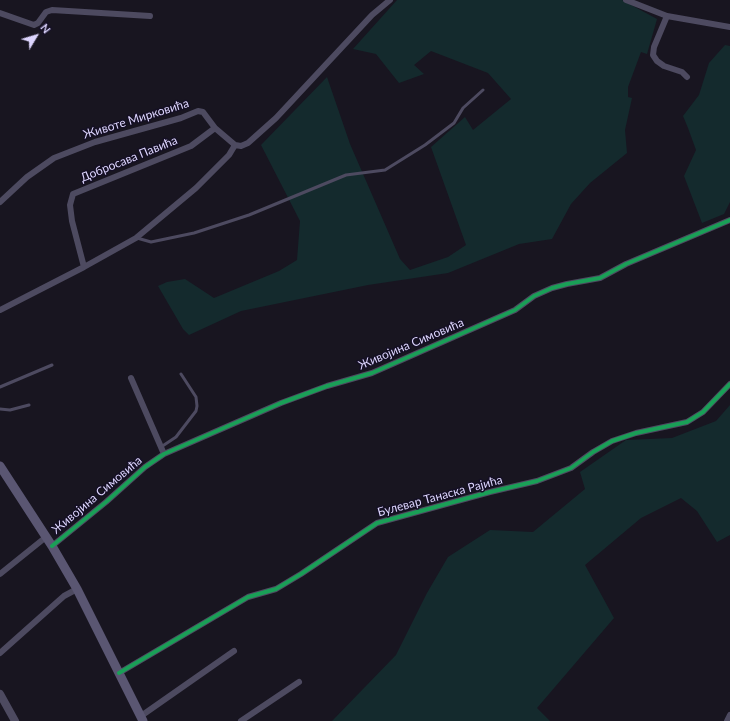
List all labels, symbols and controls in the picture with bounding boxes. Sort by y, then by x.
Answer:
north arrow [16,16,56,56]
text: N [38,21,54,36]
street label: Животе Мирковића [81,96,191,142]
street label: Добросава Павића [78,133,180,185]
street label: Живојина Симовића [356,315,466,373]
street label: Живојина Симовића [49,453,145,537]
street label: Булевар Танаска Рајића [376,472,504,520]

